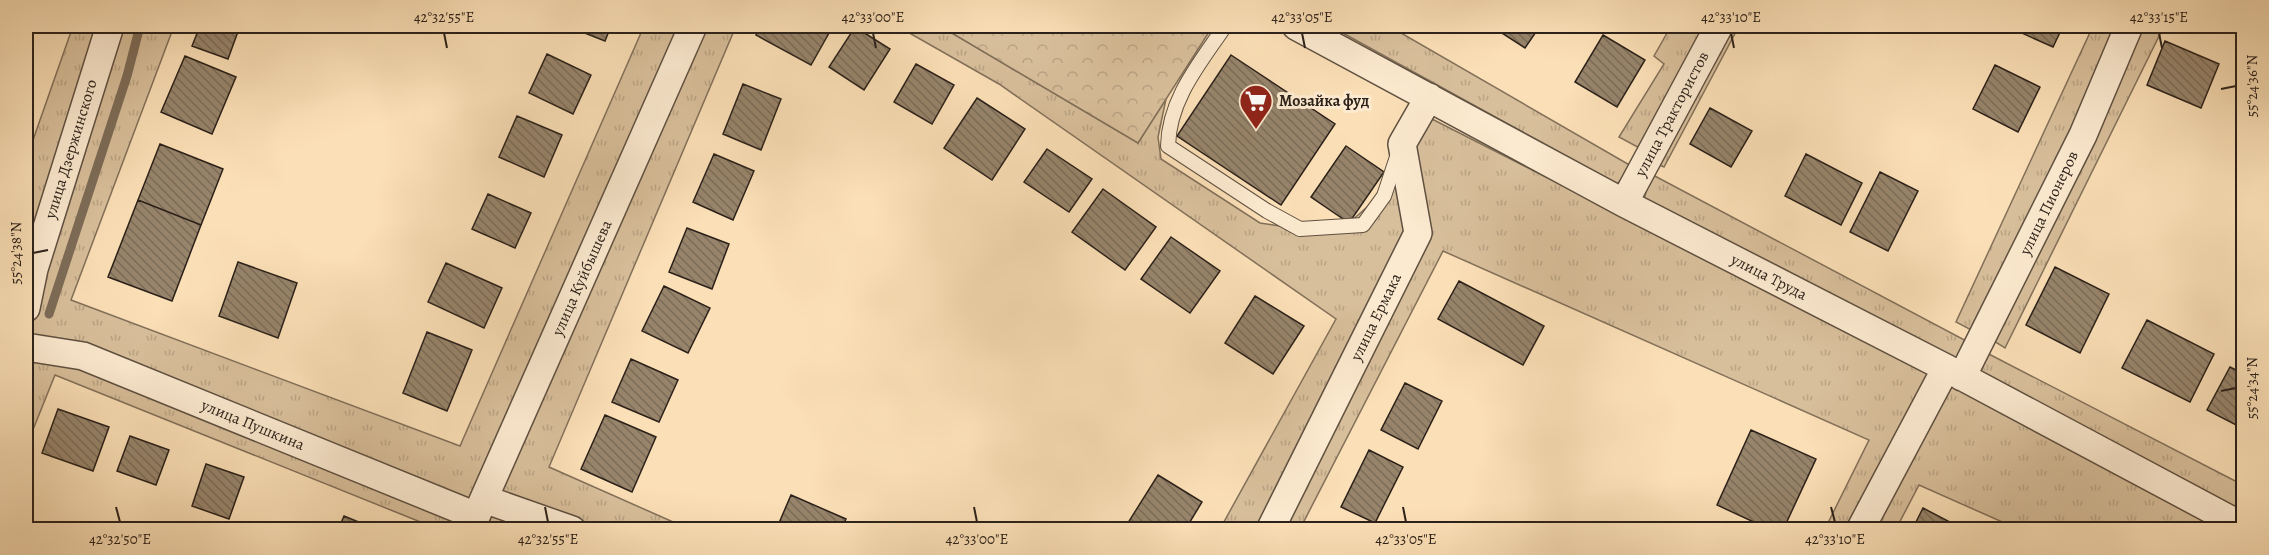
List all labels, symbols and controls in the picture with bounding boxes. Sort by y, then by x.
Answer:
text: 42°32'55"E [414,7,474,27]
text: 42°33'00"E [842,7,904,27]
text: 42°33'05"E [1271,7,1333,27]
text: 42°33'10"E [1701,7,1761,27]
text: 42°33'15"E [2130,7,2188,27]
street label: улица Трактористов [1629,47,1714,181]
text: 55°24'36"N [2242,55,2262,117]
street label: улица Дзержинского [39,76,103,223]
supermarket icon: Мозайка фуд [1238,83,1274,130]
place label: Мозайка фуд [1279,90,1369,112]
street label: улица Пионеров [2014,147,2084,260]
street label: улица Куйбышева [546,216,618,340]
text: 55°24'38"N [6,221,26,284]
street label: улица Труда [1726,248,1811,306]
street label: улица Ермака [1345,269,1407,366]
text: 55°24'34"N [2242,357,2262,419]
street label: улица Пушкина [197,394,309,456]
text: 42°32'50"E [89,529,151,549]
text: 42°32'55"E [518,529,578,549]
text: 42°33'00"E [946,529,1008,549]
text: 42°33'05"E [1375,529,1437,549]
text: 42°33'10"E [1805,529,1865,549]

